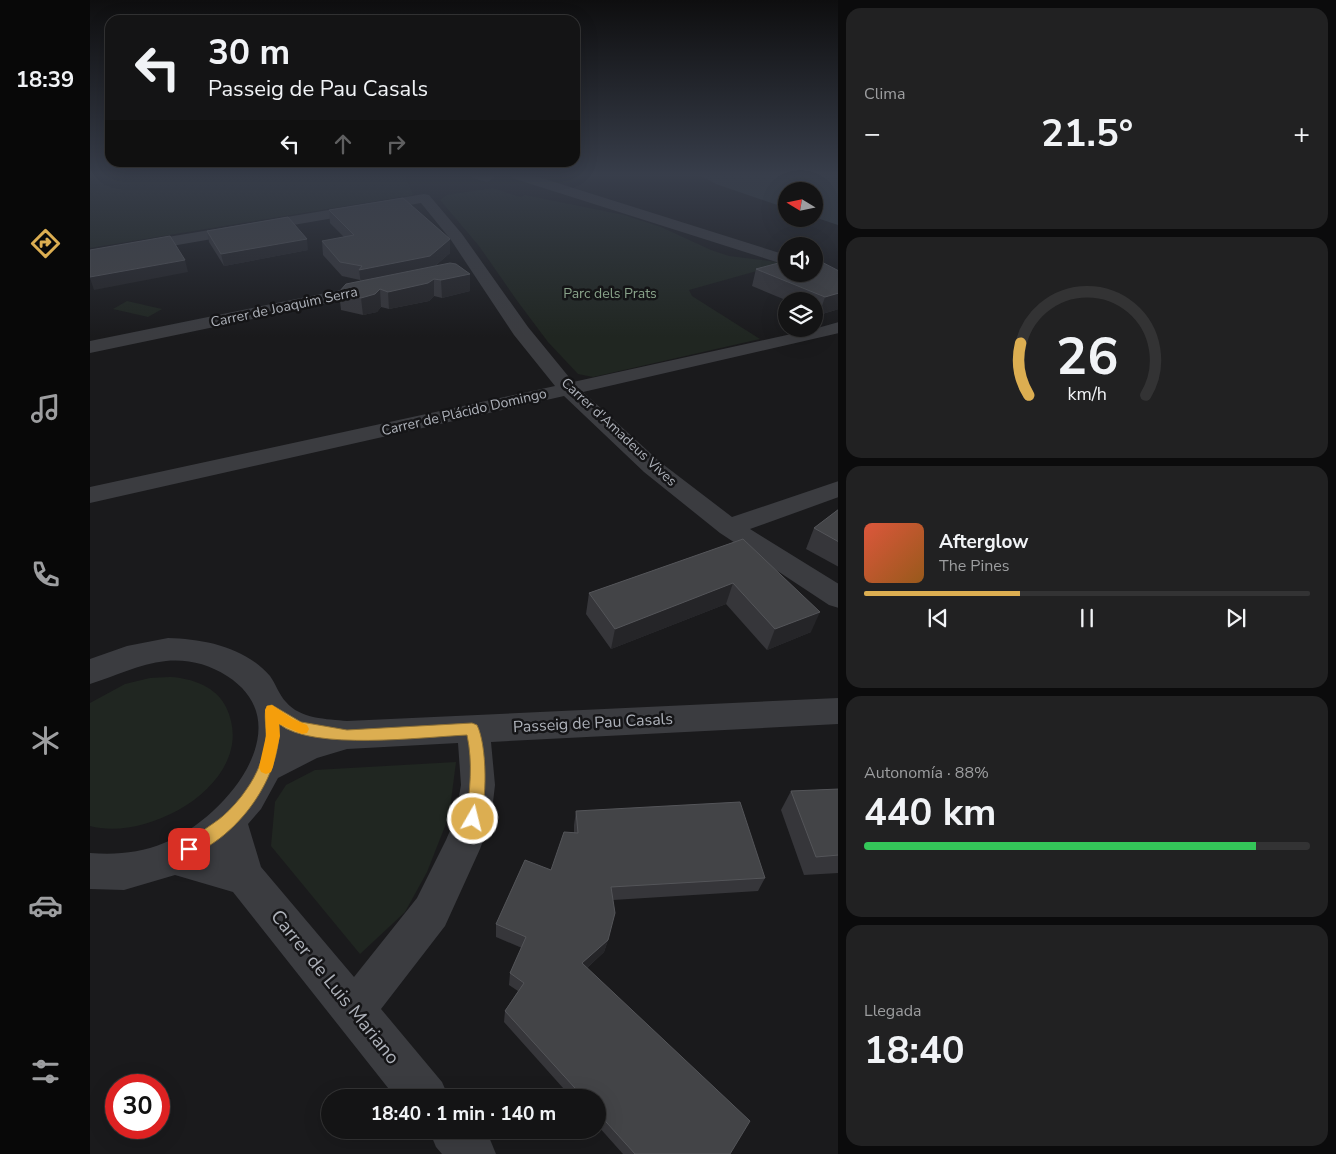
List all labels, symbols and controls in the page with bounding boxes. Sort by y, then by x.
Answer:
text: 30 m [208,29,290,76]
icon: left [125,35,190,100]
text: 18:39 [16,65,74,95]
text: Passeig de Pau Casals [208,74,428,104]
text: Clima [864,83,905,105]
text: 21.5° [1041,108,1133,159]
text: − [864,115,881,153]
text: + [1293,115,1310,153]
icon: left [276,130,304,158]
icon: ahead [329,130,357,158]
icon: right [382,130,410,158]
north arrow [778,182,822,228]
map controls [778,182,823,337]
icon: directions [28,226,63,261]
button: sound [778,237,823,282]
street label: Carrer de Joaquim Serra [209,282,359,332]
park label: Parc dels Prats [563,284,657,303]
button: layers [778,292,823,337]
text: 26 [1056,321,1118,392]
street label: Carrer d'Amadeus Vives [557,373,681,491]
text: km/h [1067,382,1107,406]
street label: Carrer de Plácido Domingo [380,384,549,440]
icon: music [28,391,63,426]
text: Afterglow [939,529,1029,555]
text: The Pines [939,555,1009,577]
icon: phone [28,557,63,592]
icon: previous [924,604,952,632]
icon: pause [1073,604,1101,632]
icon: next [1222,604,1250,632]
street label: Passeig de Pau Casals [512,708,674,738]
icon: climate [28,723,63,758]
text: Autonomía · 88% [864,762,989,784]
text: 440 km [864,787,996,838]
position arrow [446,792,498,844]
pin [168,828,210,870]
icon: arrive [175,835,203,863]
icon: car [28,888,63,923]
street label: Carrer de Luis Mariano [264,904,406,1070]
text: Llegada [864,1000,922,1022]
text: 18:40 [864,1025,965,1076]
icon: filters [28,1054,63,1089]
speed limit sign: 30 [105,1074,170,1139]
text: 18:40 · 1 min · 140 m [371,1101,556,1127]

